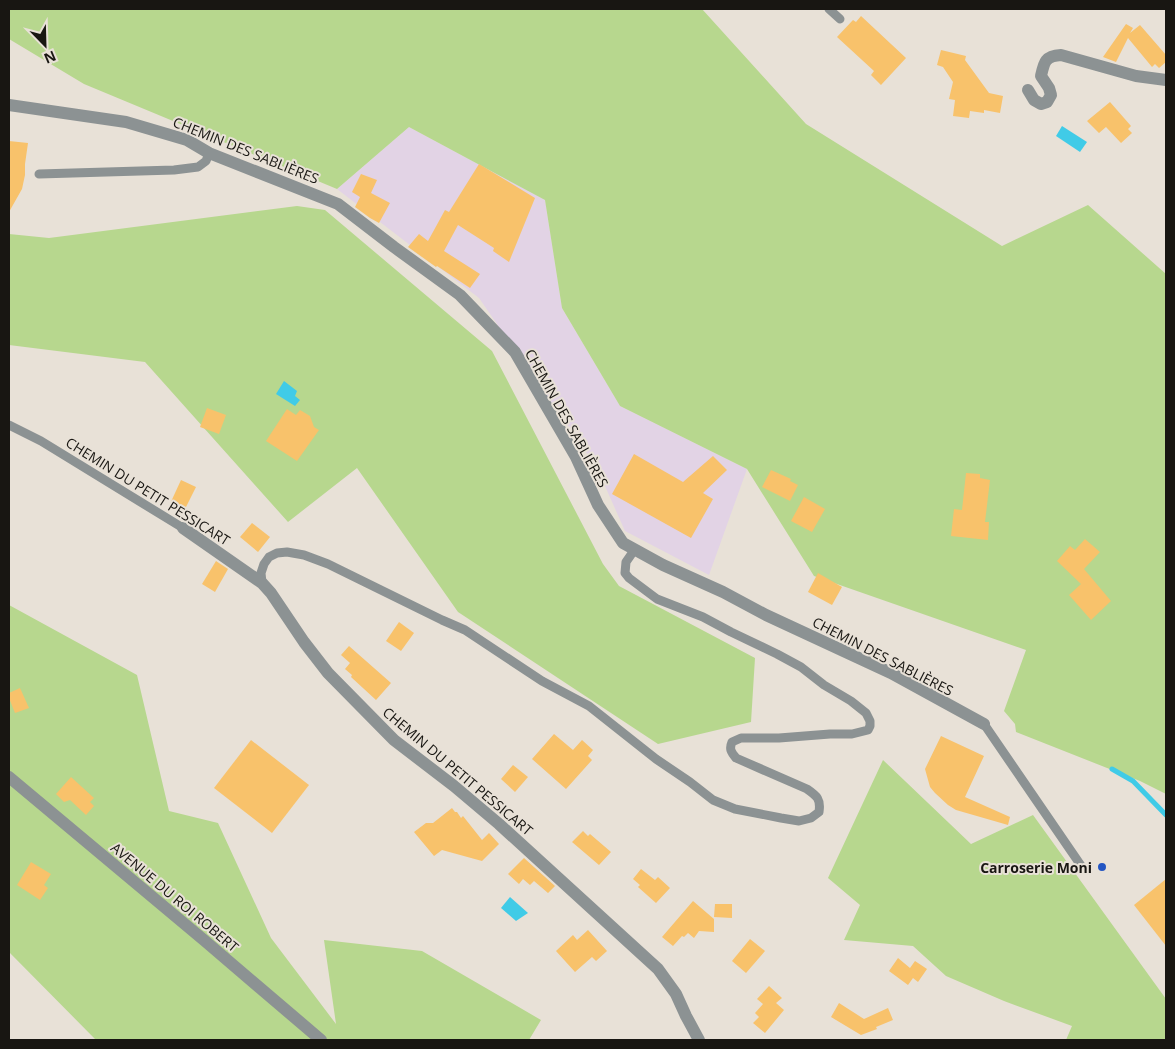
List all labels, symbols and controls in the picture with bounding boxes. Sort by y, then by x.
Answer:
north arrow [20,20,70,70]
text: N [41,46,59,68]
street label: CHEMIN DES SABLIÈRES [170,112,322,188]
street label: CHEMIN DES SABLIÈRES [521,345,613,491]
street label: CHEMIN DU PETIT PESSICART [62,433,234,550]
street label: CHEMIN DES SABLIÈRES [809,612,957,700]
street label: CHEMIN DU PETIT PESSICART [379,703,537,840]
street label: AVENUE DU ROI ROBERT [107,838,243,956]
place label: Carroserie Moni [980,858,1092,877]
marker: Carroserie Moni [1096,861,1108,873]

